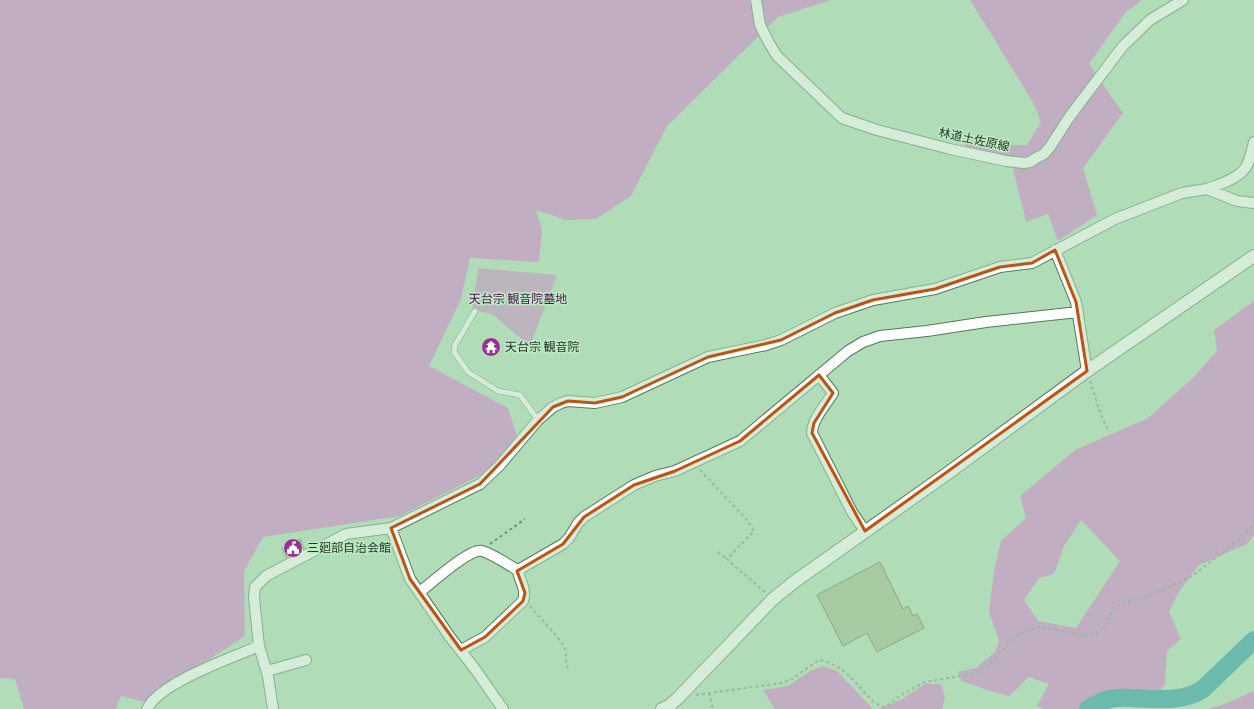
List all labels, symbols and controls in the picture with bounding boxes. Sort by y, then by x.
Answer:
street label: 林道土佐原線 [937,124,1011,156]
park label: 天台宗 観音院墓地 [469,291,567,308]
temple icon: 天台宗 観音院 [480,336,502,358]
place label: 天台宗 観音院 [505,339,579,356]
public building icon: 三廻部自治会館 [282,537,304,559]
place label: 三廻部自治会館 [307,540,391,557]

